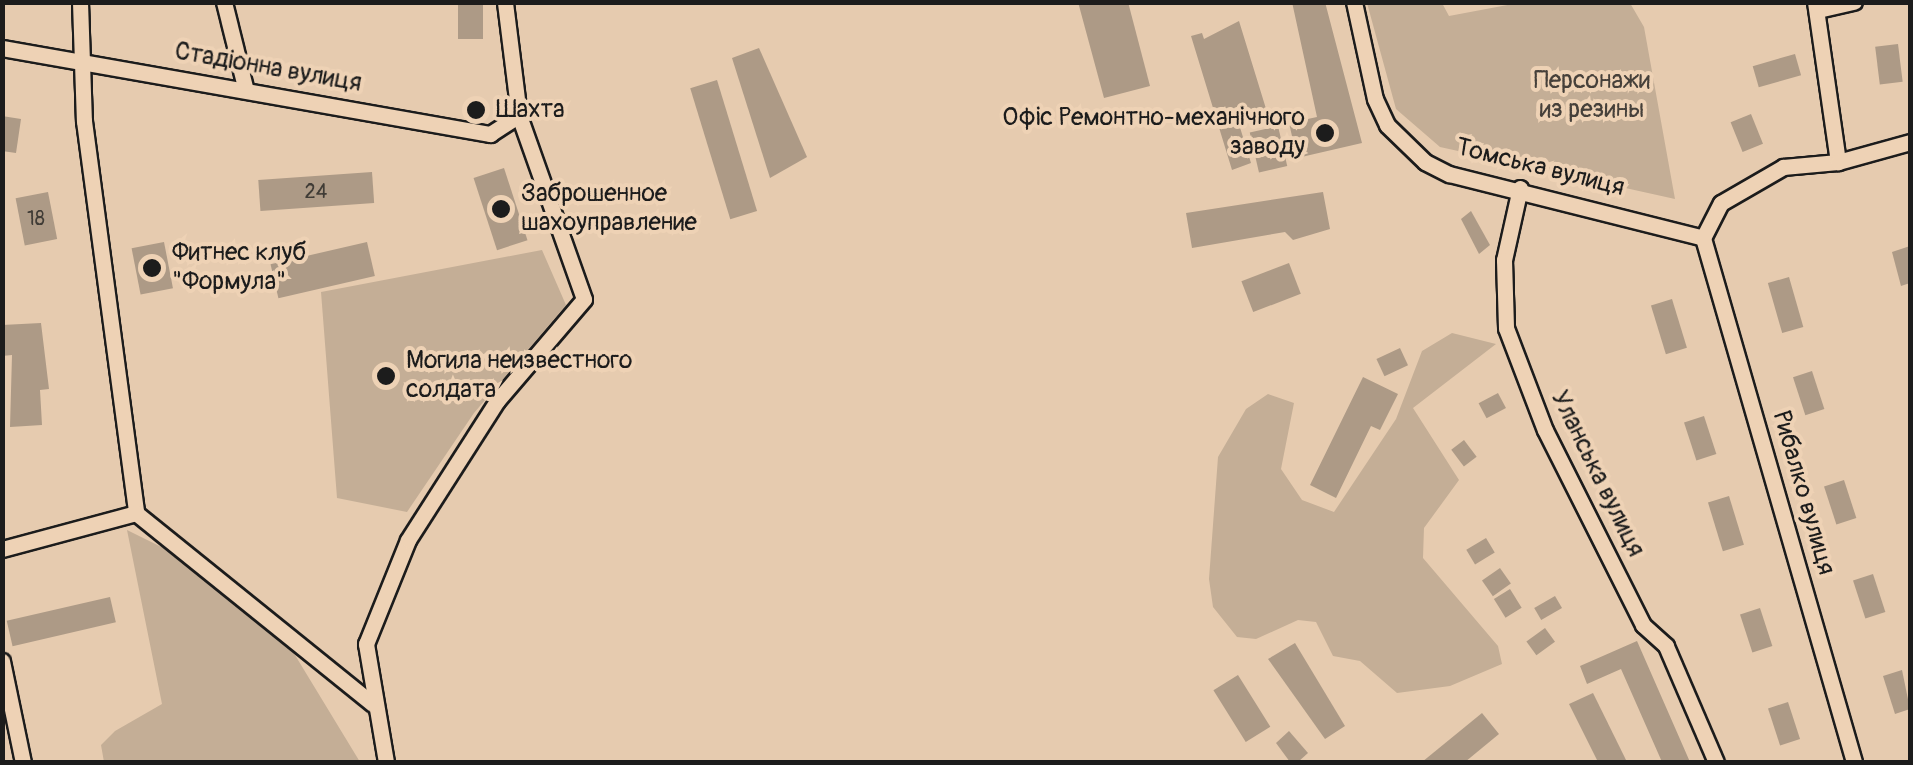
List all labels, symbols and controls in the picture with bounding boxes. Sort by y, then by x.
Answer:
street label: Стадіонна вулиця [172,37,364,99]
park label: Персонажи из резины [1534,67,1650,126]
place label: Шахта [496,95,565,125]
marker: Шахта [465,99,487,121]
place label: Офіс Ремонтно-механічного заводу [1002,104,1305,163]
marker: Офіс Ремонтно-механічного заводу [1314,122,1336,144]
street label: Томська вулиця [1453,133,1627,203]
house number: 24 [305,179,327,203]
place label: Заброшенное шахоуправление [521,180,697,239]
marker: Заброшенное шахоуправление [490,198,512,220]
house number: 18 [27,206,45,230]
place label: Фитнес клуб "Формула" [172,239,306,298]
marker: Фитнес клуб "Формула" [141,257,163,279]
place label: Могила неизвестного солдата [406,347,632,406]
marker: Могила неизвестного солдата [375,365,397,387]
street label: Уланська вулиця [1544,386,1650,562]
street label: Рибалко вулиця [1765,408,1841,578]

